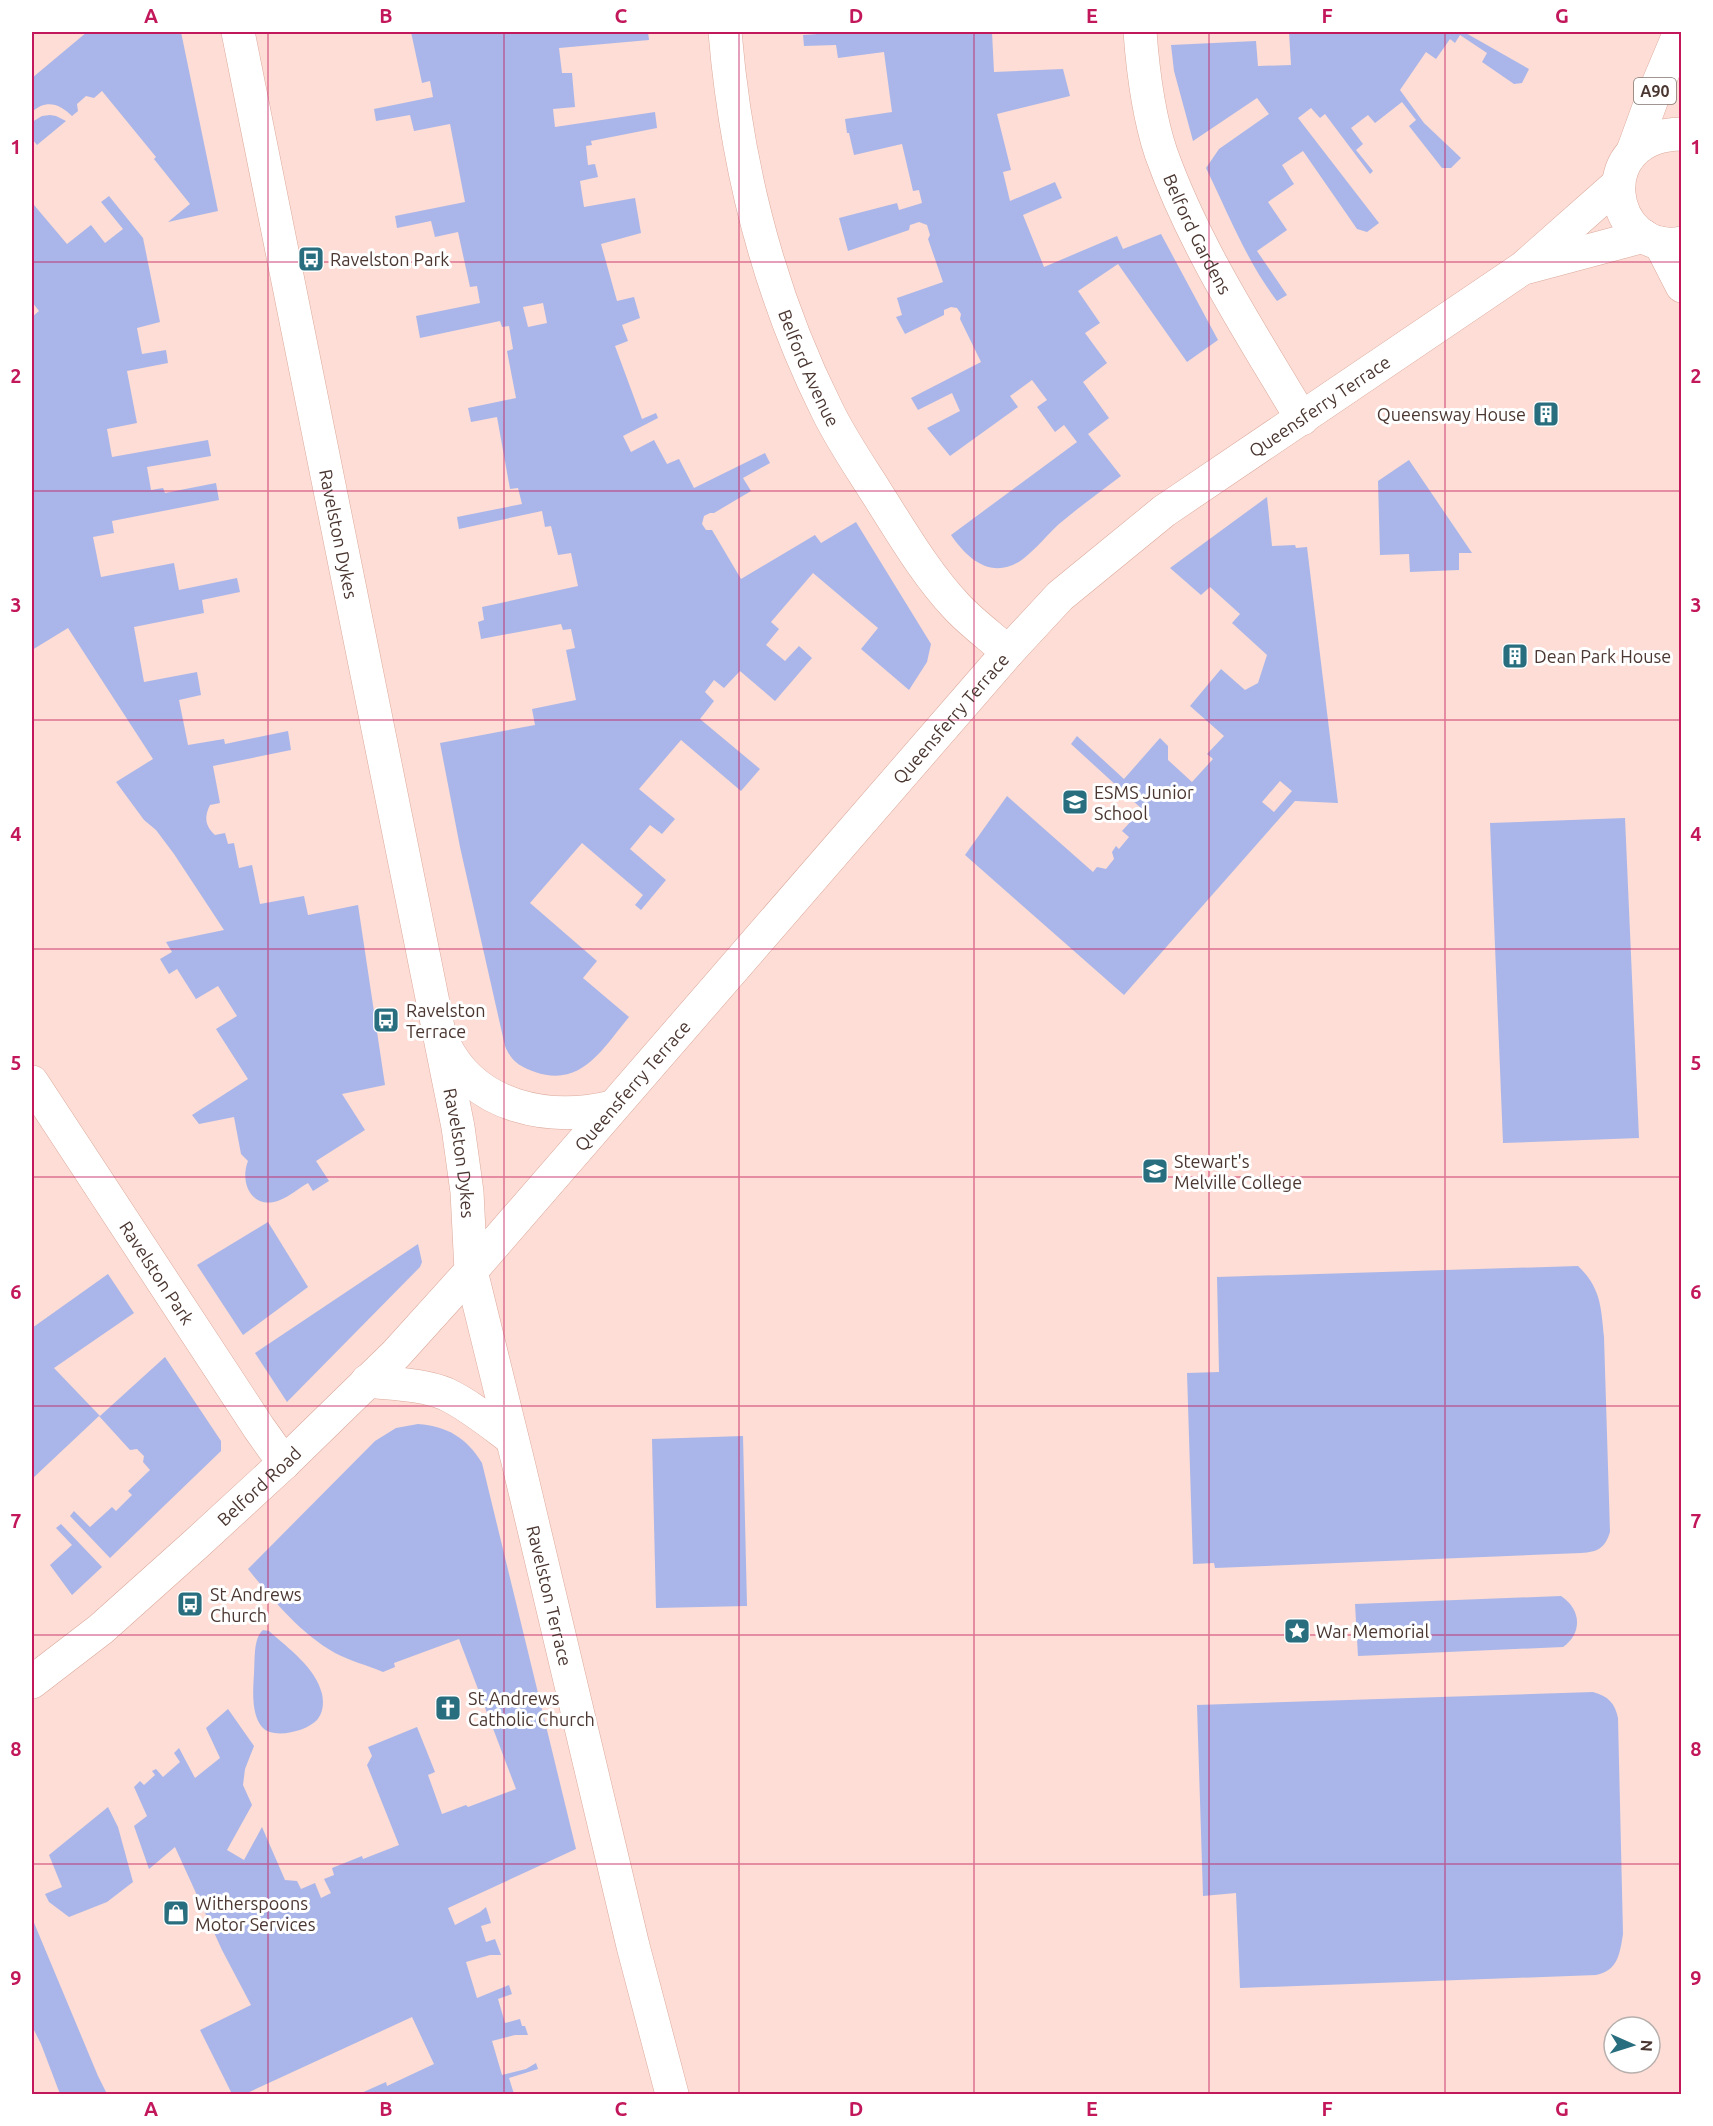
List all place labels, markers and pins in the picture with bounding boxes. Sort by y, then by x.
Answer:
bus stop icon: Ravelston Park [296,244,326,274]
place label: Ravelston Park [330,249,449,269]
building icon: Queensway House [1531,399,1561,429]
place label: Queensway House [1377,404,1526,425]
building icon: Dean Park House [1500,641,1530,671]
place label: Dean Park House [1534,646,1671,666]
place label: ESMS Junior School [1094,782,1194,823]
school or university icon: ESMS Junior School [1060,787,1090,817]
place label: Ravelston Terrace [406,1000,485,1041]
bus stop icon: Ravelston Terrace [371,1005,401,1035]
place label: Stewart's Melville College [1174,1151,1302,1192]
school or university icon: Stewart's Melville College [1140,1156,1170,1186]
place label: St Andrews Church [210,1584,302,1625]
bus stop icon: St Andrews Church [175,1589,205,1619]
place icon: War Memorial [1282,1616,1312,1646]
place label: War Memorial [1316,1621,1430,1641]
place label: St Andrews Catholic Church [468,1688,595,1729]
church icon: St Andrews Catholic Church [433,1693,463,1723]
place label: Witherspoons Motor Services [195,1893,316,1934]
shop icon: Witherspoons Motor Services [161,1898,191,1928]

